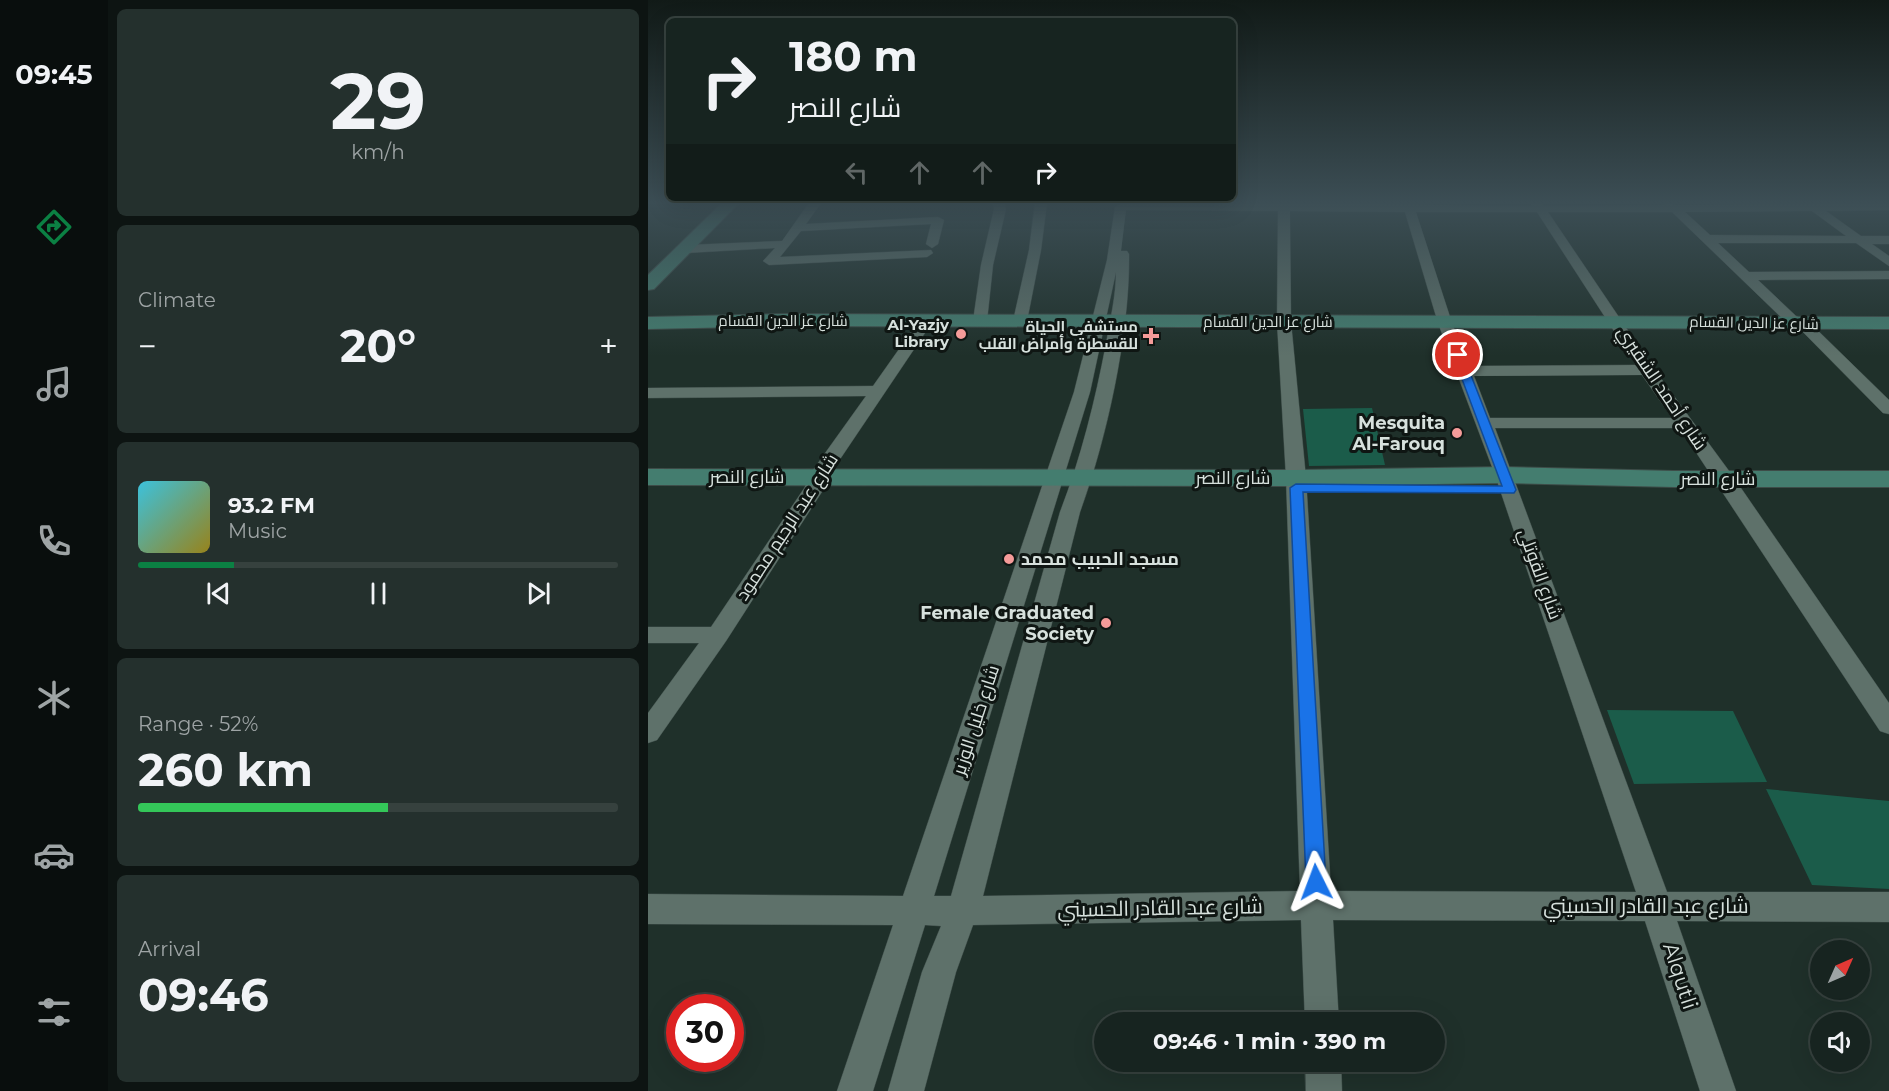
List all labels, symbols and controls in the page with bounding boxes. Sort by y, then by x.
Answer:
text: 180 m [789,30,918,82]
icon: right [690,42,768,120]
text: 29 [330,53,426,149]
text: 09:45 [15,58,93,91]
text: شارع النصر [789,91,901,124]
text: km/h [351,140,405,164]
icon: left [840,156,873,189]
icon: ahead [903,156,936,189]
icon: ahead [966,156,999,189]
icon: right [1029,156,1062,189]
icon: directions [33,206,75,248]
text: Climate [138,288,216,312]
street label: شارع عز الدين القسام [718,311,848,332]
street label: شارع عز الدين القسام [1203,312,1333,333]
street label: شارع عز الدين القسام [1689,312,1819,335]
place label: Al-Yazjy Library [887,315,950,351]
place label: مستشفى الحياة للقسطرة وأمراض القلب [979,317,1138,353]
text: 20° [340,318,416,373]
street label: شارع أحمد الشقيري [1610,322,1712,456]
text: − [138,326,157,366]
text: + [599,326,618,366]
marker: Al-Yazjy Library [954,327,968,341]
marker: مستشفى الحياة للقسطرة وأمراض القلب [1142,327,1160,345]
pin [1432,329,1483,380]
icon: arrive [1441,338,1474,371]
icon: music [33,363,75,405]
place label: Mesquita Al-Farouq [1351,412,1445,455]
marker: Mesquita Al-Farouq [1450,426,1464,440]
street label: شارع عبد الرحيم محمود [731,449,844,605]
street label: شارع النصر [709,466,784,489]
street label: شارع النصر [1195,467,1270,490]
street label: شارع النصر [1680,468,1755,491]
text: 93.2 FM [228,492,315,519]
text: Music [228,519,287,543]
icon: phone [33,520,75,562]
street label: شارع القوتلي [1511,526,1567,623]
place label: مسجد الحبيب محمد [1021,548,1179,570]
marker: مسجد الحبيب محمد [1002,552,1016,566]
icon: previous [202,577,235,610]
icon: pause [362,577,395,610]
icon: next [522,577,555,610]
place label: Female Graduated Society [920,602,1094,645]
marker: Female Graduated Society [1099,616,1113,630]
street label: شارع خليل الوزير [948,662,1005,779]
icon: climate [33,677,75,719]
text: Range · 52% [138,712,258,736]
text: 260 km [138,742,313,797]
icon: car [33,834,75,876]
position arrow [1284,850,1348,914]
street label: شارع عبد القادر الحسيني [1057,893,1263,926]
street label: شارع عبد القادر الحسيني [1543,893,1749,922]
text: Arrival [138,937,201,961]
street label: Alqutli [1658,939,1703,1012]
north arrow [1810,940,1870,1000]
map controls [1810,940,1870,1072]
text: 09:46 [138,967,269,1022]
icon: filters [33,991,75,1033]
speed limit sign: 30 [666,994,744,1072]
button: sound [1810,1012,1870,1072]
text: 09:46 · 1 min · 390 m [1153,1028,1386,1055]

